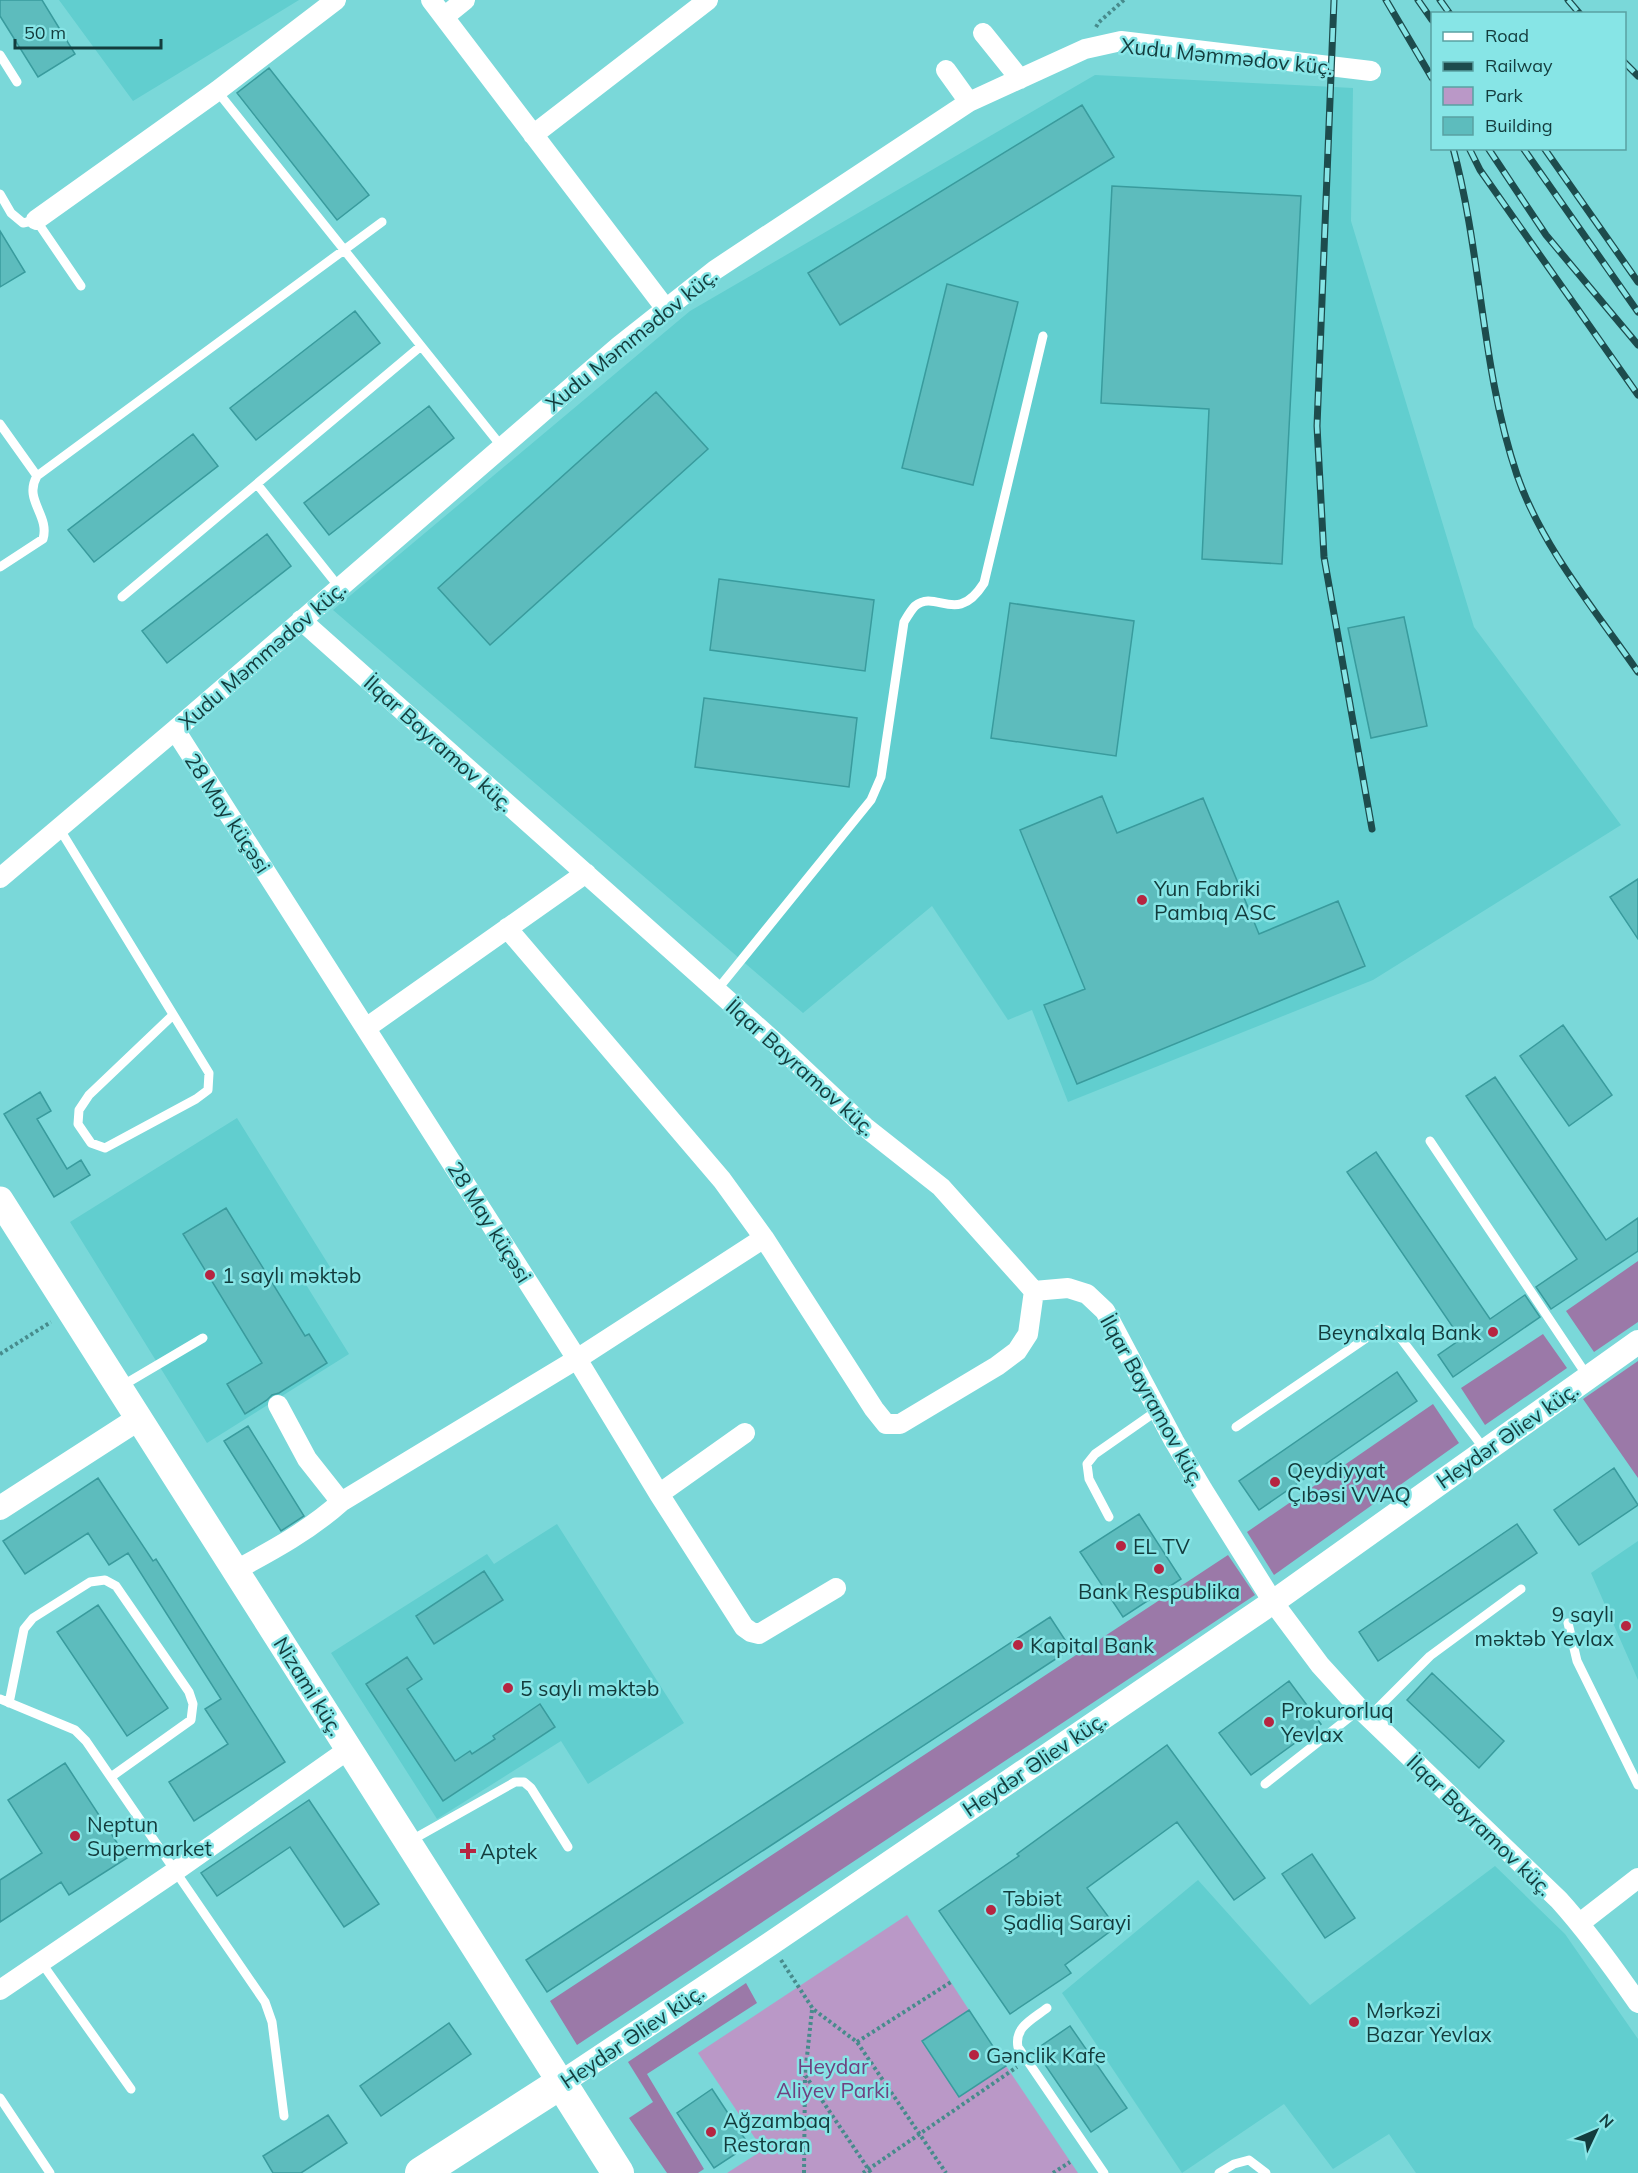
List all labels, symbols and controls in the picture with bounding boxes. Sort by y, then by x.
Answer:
scale bar [15,12,160,50]
legend [1431,12,1626,150]
text: 50 m [24,21,66,44]
text: Road [1485,24,1529,47]
street label: Xudu Məmmədov küç. [1120,32,1334,80]
text: Railway [1485,54,1553,77]
text: Park [1485,84,1524,107]
text: Building [1485,114,1553,137]
street label: Xudu Məmmədov küç. [540,262,722,416]
street label: Xudu Məmmədov küç. [173,575,351,735]
street label: İlqar Bayramov küç. [359,669,519,817]
street label: 28 May küçəsi [180,748,276,878]
place label: Yun Fabriki Pambıq ASC [1153,875,1277,925]
marker: Yun Fabriki Pambıq ASC [1135,893,1149,907]
street label: İlqar Bayramov küç. [721,993,881,1141]
street label: 28 May küçəsi [442,1157,538,1287]
place label: 1 saylı məktəb [222,1262,361,1288]
marker: 1 saylı məktəb [203,1268,217,1282]
street label: İlqar Bayramov küç. [1095,1310,1211,1490]
place label: Beynalxalq Bank [1318,1319,1481,1345]
marker: Beynalxalq Bank [1486,1325,1500,1339]
street label: Heydər Əliev küç. [1431,1376,1583,1494]
place label: Qeydiyyat Çıbəsi VVAQ [1287,1457,1411,1507]
marker: Qeydiyyat Çıbəsi VVAQ [1268,1475,1282,1489]
place label: EL TV [1133,1533,1190,1559]
marker: EL TV [1114,1539,1128,1553]
marker: Bank Respublika [1152,1562,1166,1576]
place label: Bank Respublika [1078,1578,1240,1604]
place label: 9 saylı məktəb Yevlax [1474,1601,1614,1651]
marker: 9 saylı məktəb Yevlax [1619,1619,1633,1633]
street label: Nizami küç. [268,1632,350,1740]
place label: Kapital Bank [1030,1632,1154,1658]
marker: Kapital Bank [1011,1638,1025,1652]
place label: 5 saylı məktəb [520,1675,659,1701]
marker: 5 saylı məktəb [501,1681,515,1695]
place label: Prokurorluq Yevlax [1280,1697,1394,1747]
street label: Heydər Əliev küç. [957,1706,1111,1822]
marker: Prokurorluq Yevlax [1262,1715,1276,1729]
street label: İlqar Bayramov küç. [1402,1749,1558,1901]
place label: Neptun Supermarket [87,1811,212,1861]
marker: Neptun Supermarket [68,1829,82,1843]
place label: Aptek [480,1838,538,1864]
marker: Aptek [461,1844,475,1858]
place label: Təbiət Şadliq Sarayi [1003,1885,1131,1935]
marker: Təbiət Şadliq Sarayi [984,1903,998,1917]
street label: Heydər Əliev küç. [555,1978,709,2094]
place label: Mərkəzi Bazar Yevlax [1366,1997,1492,2047]
marker: Mərkəzi Bazar Yevlax [1347,2015,1361,2029]
place label: Gənclik Kafe [986,2042,1106,2068]
marker: Gənclik Kafe [967,2048,981,2062]
park label: Heydar Aliyev Parki [776,2053,890,2103]
north arrow [1566,2101,1626,2161]
place label: Ağzambaq Restoran [723,2107,831,2157]
text: N [1595,2109,1618,2132]
marker: Ağzambaq Restoran [704,2125,718,2139]

